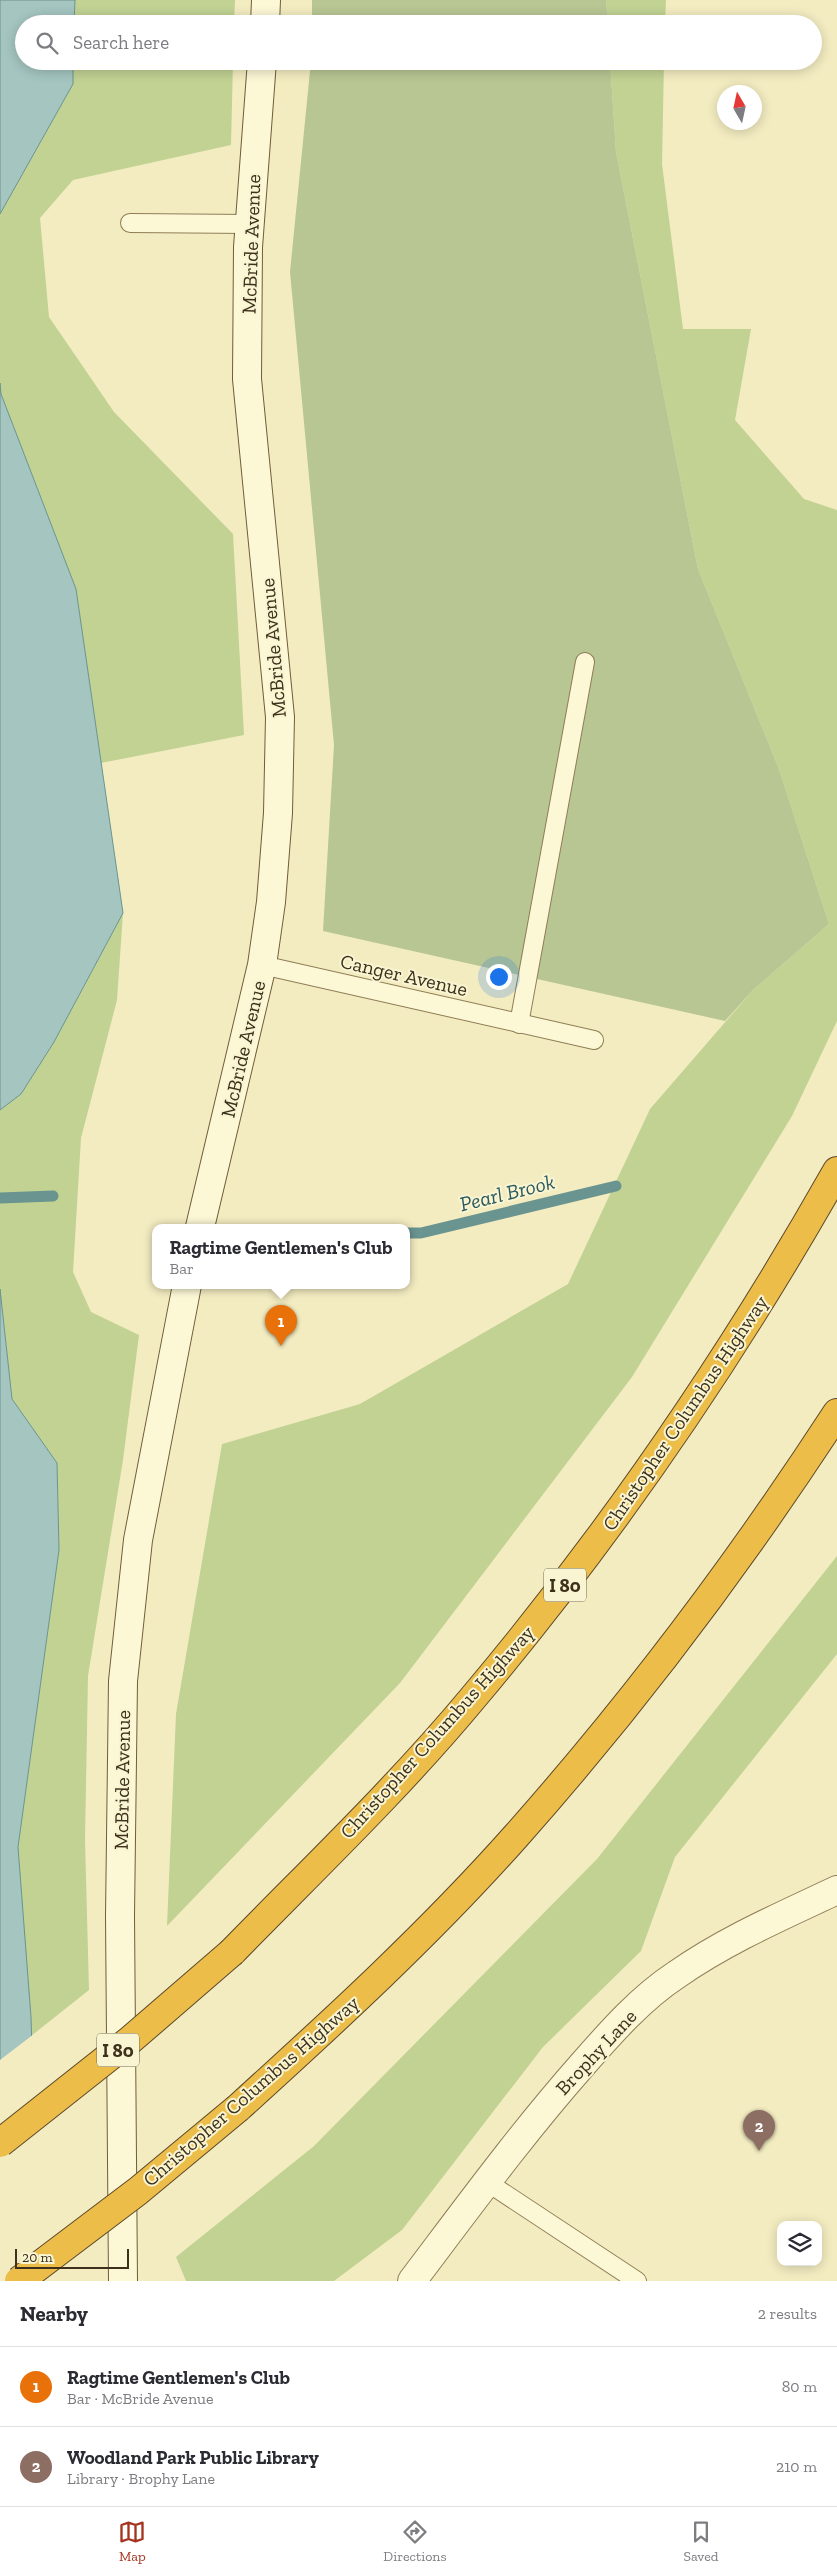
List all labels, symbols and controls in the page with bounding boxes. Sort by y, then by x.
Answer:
search box [15,15,822,70]
icon: search [33,29,61,57]
text: Search here [73,31,169,54]
north arrow [717,85,762,130]
street label: McBride Avenue [237,174,265,314]
street label: McBride Avenue [255,577,291,719]
street label: Canger Avenue [338,949,470,1001]
your location [486,964,512,990]
street label: McBride Avenue [216,978,270,1120]
water label: Pearl Brook [457,1169,557,1216]
popup [152,1224,410,1289]
text: Ragtime Gentlemen's Club [169,1236,393,1259]
text: Bar [169,1259,194,1278]
street label: Christopher Columbus Highway [597,1290,773,1535]
pin: 1 [265,1305,297,1346]
road number: I 80 [544,1568,586,1602]
street label: Christopher Columbus Highway [335,1620,540,1843]
street label: McBride Avenue [109,1710,135,1850]
street label: Christopher Columbus Highway [138,1990,364,2191]
street label: Brophy Lane [550,2004,642,2100]
road number: I 80 [97,2034,139,2066]
pin: 2 [743,2110,775,2151]
map controls [777,2221,822,2266]
button: layers [777,2221,822,2266]
scale bar [15,2246,129,2269]
text: 20 m [22,2249,53,2266]
text: Nearby [20,2301,88,2326]
text: 2 results [758,2304,817,2323]
text: Ragtime Gentlemen's Club [67,2366,290,2389]
text: 1 [33,2377,39,2396]
text: 80 m [782,2377,817,2396]
text: Bar · McBride Avenue [67,2389,214,2408]
text: Woodland Park Public Library [67,2446,319,2469]
text: 2 [32,2457,40,2476]
text: 210 m [776,2457,817,2476]
text: Library · Brophy Lane [67,2469,215,2488]
tab: Map [118,2518,146,2565]
tab: Directions [383,2518,447,2565]
tab: Saved [683,2518,719,2565]

